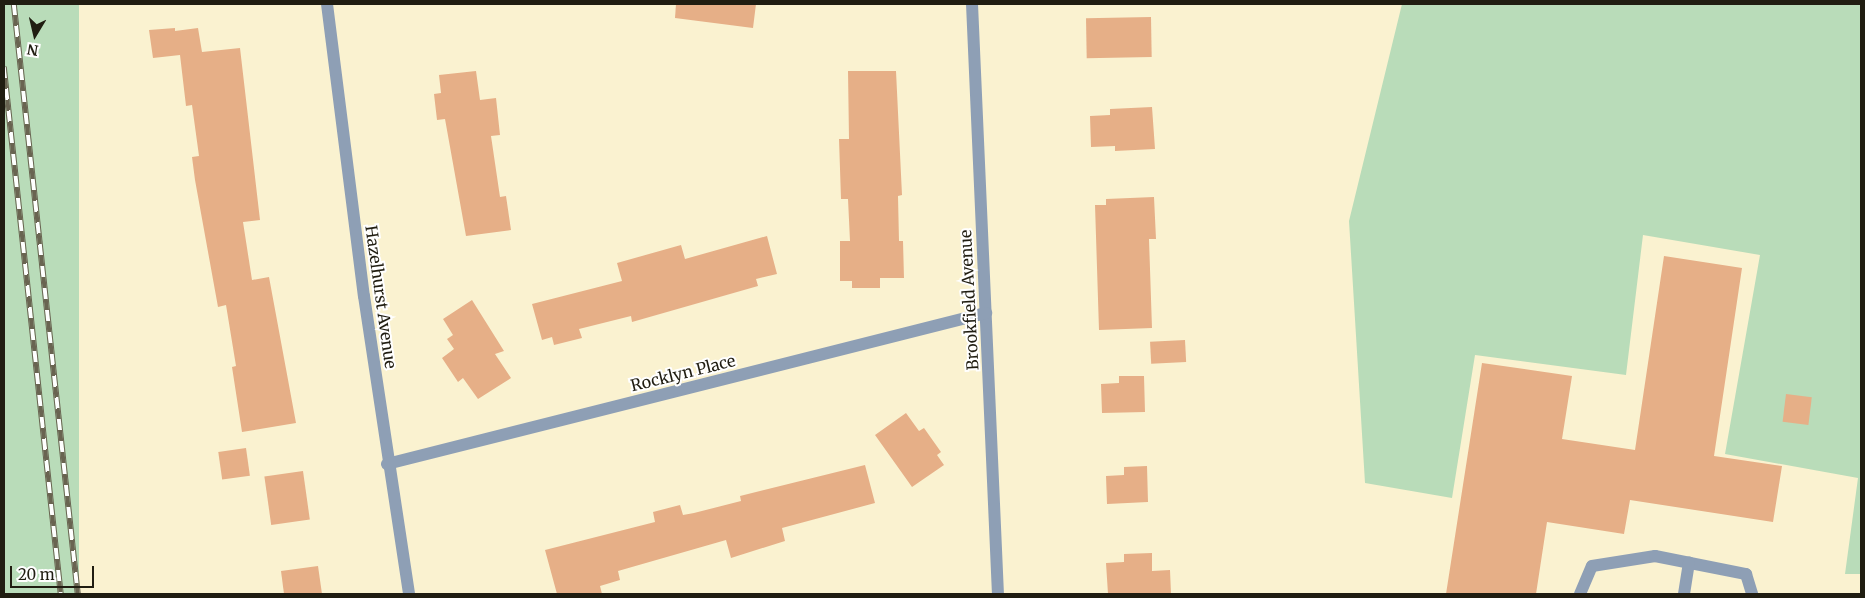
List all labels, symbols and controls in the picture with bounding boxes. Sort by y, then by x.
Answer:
north arrow [10,10,60,60]
text: N [26,40,40,60]
street label: Hazelhurst Avenue [361,224,401,370]
street label: Brookfield Avenue [956,229,982,371]
street label: Rocklyn Place [629,351,737,395]
scale bar [12,556,96,588]
text: 20 m [18,565,55,584]

